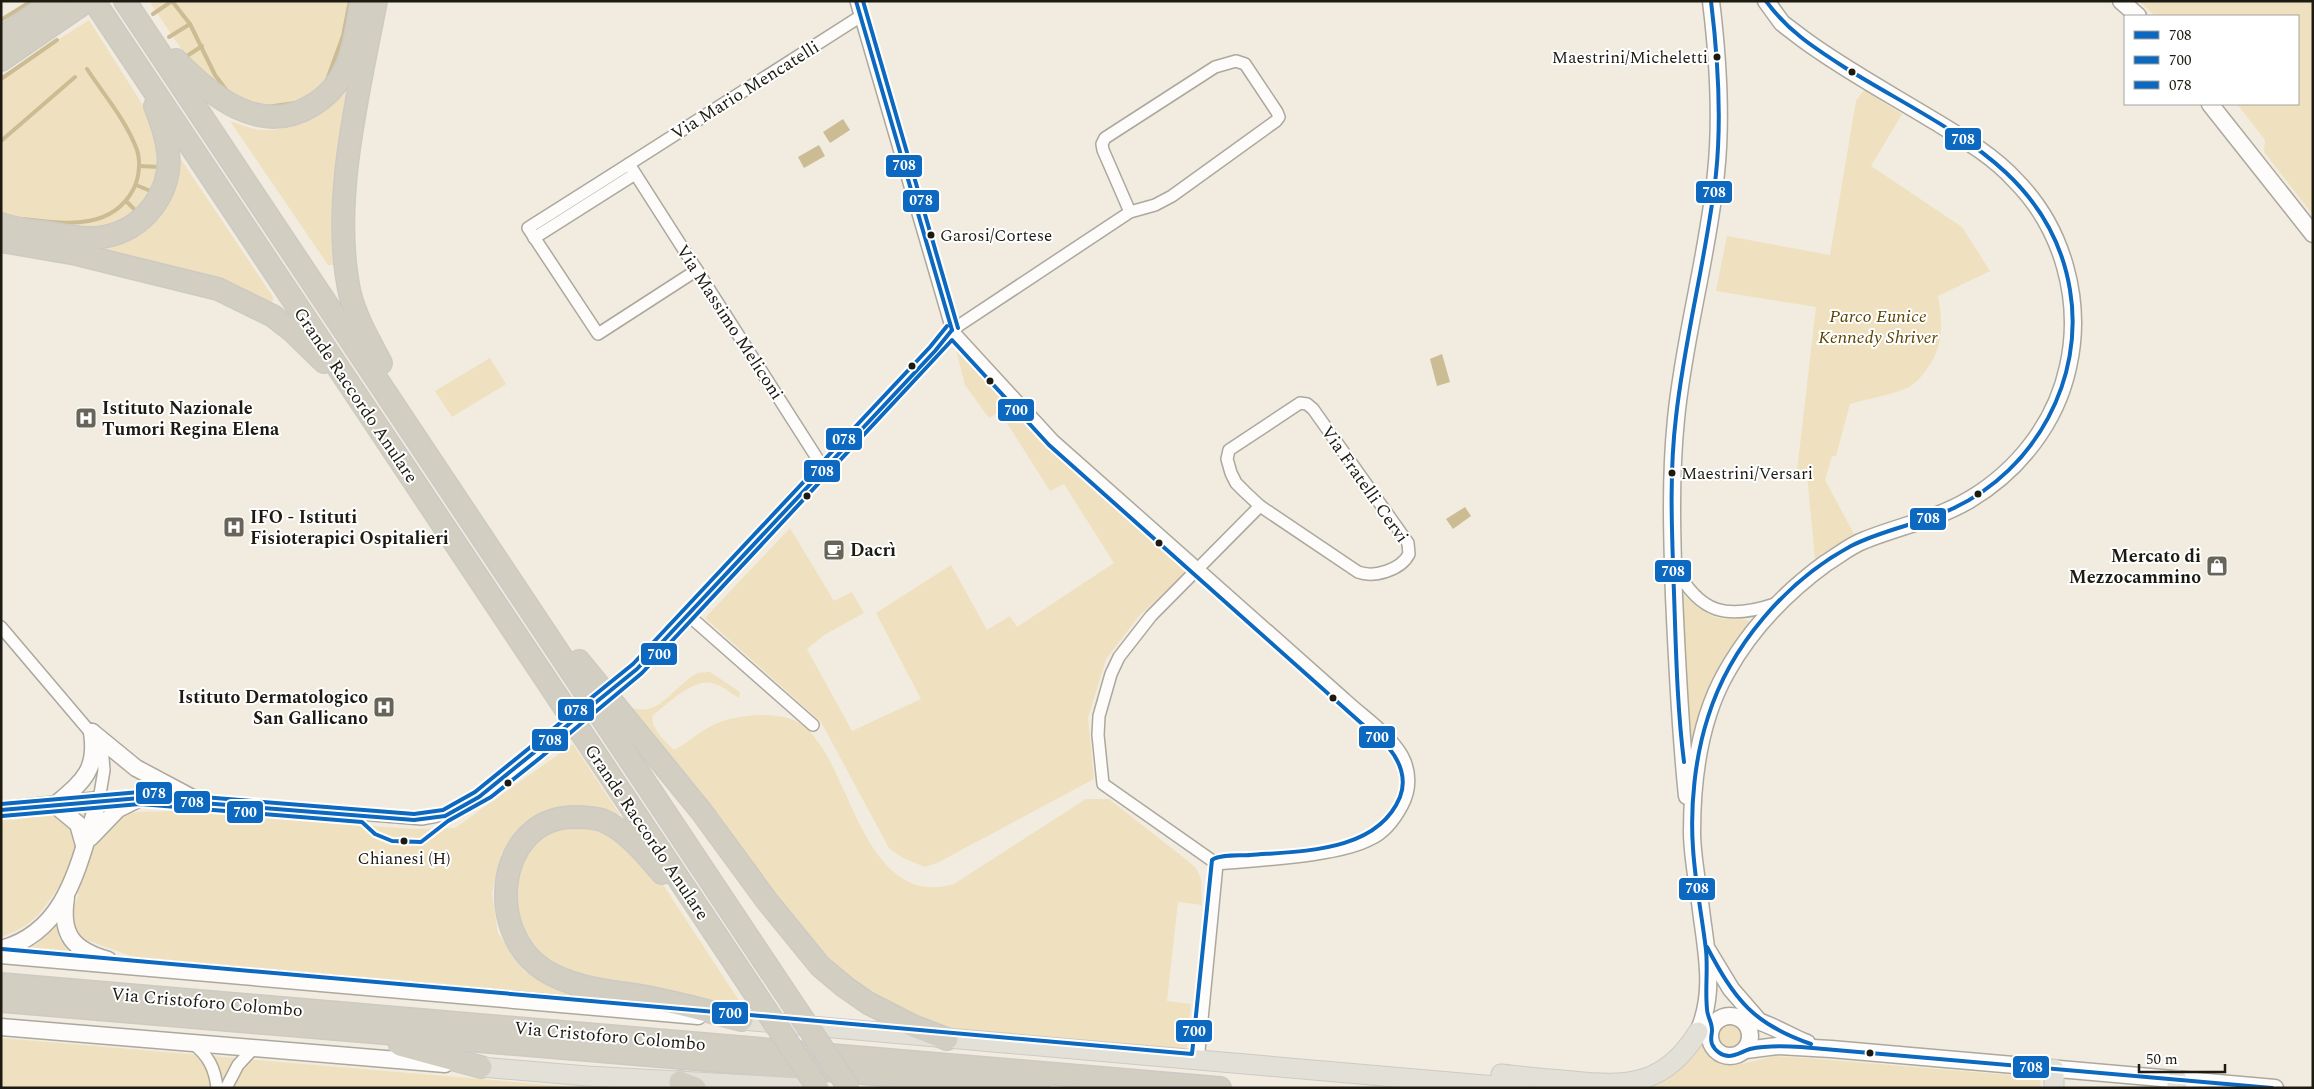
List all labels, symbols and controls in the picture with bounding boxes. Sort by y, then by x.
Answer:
legend [2124,15,2299,105]
text: 708 [2169,24,2192,47]
street label: Via Mario Mencatelli [666,34,825,147]
place label: Maestrini/Micheletti [1552,45,1708,71]
text: 700 [2169,49,2192,72]
marker: Maestrini/Micheletti [1712,52,1722,62]
unlabelled marker [1847,67,1857,77]
text: 078 [2169,74,2192,97]
line badge: 708 [1944,127,1982,151]
text: 708 [1951,129,1975,150]
line badge: 708 [885,154,923,178]
text: 708 [892,155,916,176]
line badge: 708 [1695,180,1733,204]
text: 708 [1702,182,1726,203]
line badge: 078 [902,189,940,213]
text: 078 [909,190,933,211]
place label: Garosi/Cortese [940,223,1052,249]
marker: Garosi/Cortese [926,230,936,240]
street label: Via Massimo Meliconi [669,239,790,405]
street label: Grande Raccordo Anulare [287,302,425,489]
park label: Parco Eunice Kennedy Shriver [1818,303,1938,351]
unlabelled marker [907,361,917,371]
unlabelled marker [985,376,995,386]
place label: Istituto Nazionale Tumori Regina Elena [102,395,280,443]
line badge: 700 [997,398,1035,422]
text: 700 [1004,400,1028,421]
hospital icon: Istituto Nazionale Tumori Regina Elena [74,406,98,430]
street label: Via Fratelli Cervi [1314,420,1415,549]
line badge: 078 [825,427,863,451]
text: 078 [832,429,856,450]
line badge: 708 [803,459,841,483]
text: 708 [810,461,834,482]
place label: Maestrini/Versari [1681,461,1813,487]
marker: Maestrini/Versari [1667,468,1677,478]
unlabelled marker [1973,489,1983,499]
unlabelled marker [802,491,812,501]
place label: IFO - Istituti Fisioterapici Ospitalieri [250,504,449,552]
line badge: 708 [1909,507,1947,531]
text: 708 [1916,508,1940,529]
hospital icon: IFO - Istituti Fisioterapici Ospitalieri [222,515,246,539]
place label: Dacrì [850,537,896,564]
cafe icon: Dacrì [822,538,846,562]
unlabelled marker [1154,538,1164,548]
place label: Mercato di Mezzocammino [2069,543,2201,591]
shop icon: Mercato di Mezzocammino [2205,554,2229,578]
line badge: 708 [1654,559,1692,583]
text: 708 [1661,561,1685,582]
line badge: 700 [640,642,678,666]
text: 700 [647,644,671,665]
place label: Istituto Dermatologico San Gallicano [178,684,368,732]
unlabelled marker [1328,693,1338,703]
hospital icon: Istituto Dermatologico San Gallicano [372,695,396,719]
line badge: 078 [557,698,595,722]
text: 078 [564,700,588,721]
line badge: 700 [1358,725,1396,749]
text: 700 [1365,727,1389,748]
line badge: 708 [531,728,569,752]
text: 708 [538,730,562,751]
street label: Grande Raccordo Anulare [578,739,716,926]
unlabelled marker [503,778,513,788]
line badge: 078 [135,781,173,805]
text: 078 [142,783,166,804]
line badge: 708 [173,790,211,814]
text: 708 [180,792,204,813]
line badge: 700 [226,800,264,824]
text: 700 [233,802,257,823]
marker: Chianesi (H) [399,836,409,846]
place label: Chianesi (H) [357,846,451,872]
line badge: 708 [1678,877,1716,901]
text: 708 [1685,878,1709,899]
street label: Via Cristoforo Colombo [110,981,304,1024]
line badge: 700 [711,1001,749,1025]
text: 700 [718,1003,742,1024]
street label: Via Cristoforo Colombo [513,1015,707,1058]
line badge: 700 [1175,1019,1213,1043]
text: 700 [1182,1021,1206,1042]
scale bar [2139,1042,2225,1074]
unlabelled marker [1865,1048,1875,1058]
text: 50 m [2146,1048,2178,1071]
line badge: 708 [2012,1055,2050,1079]
text: 708 [2019,1057,2043,1078]

